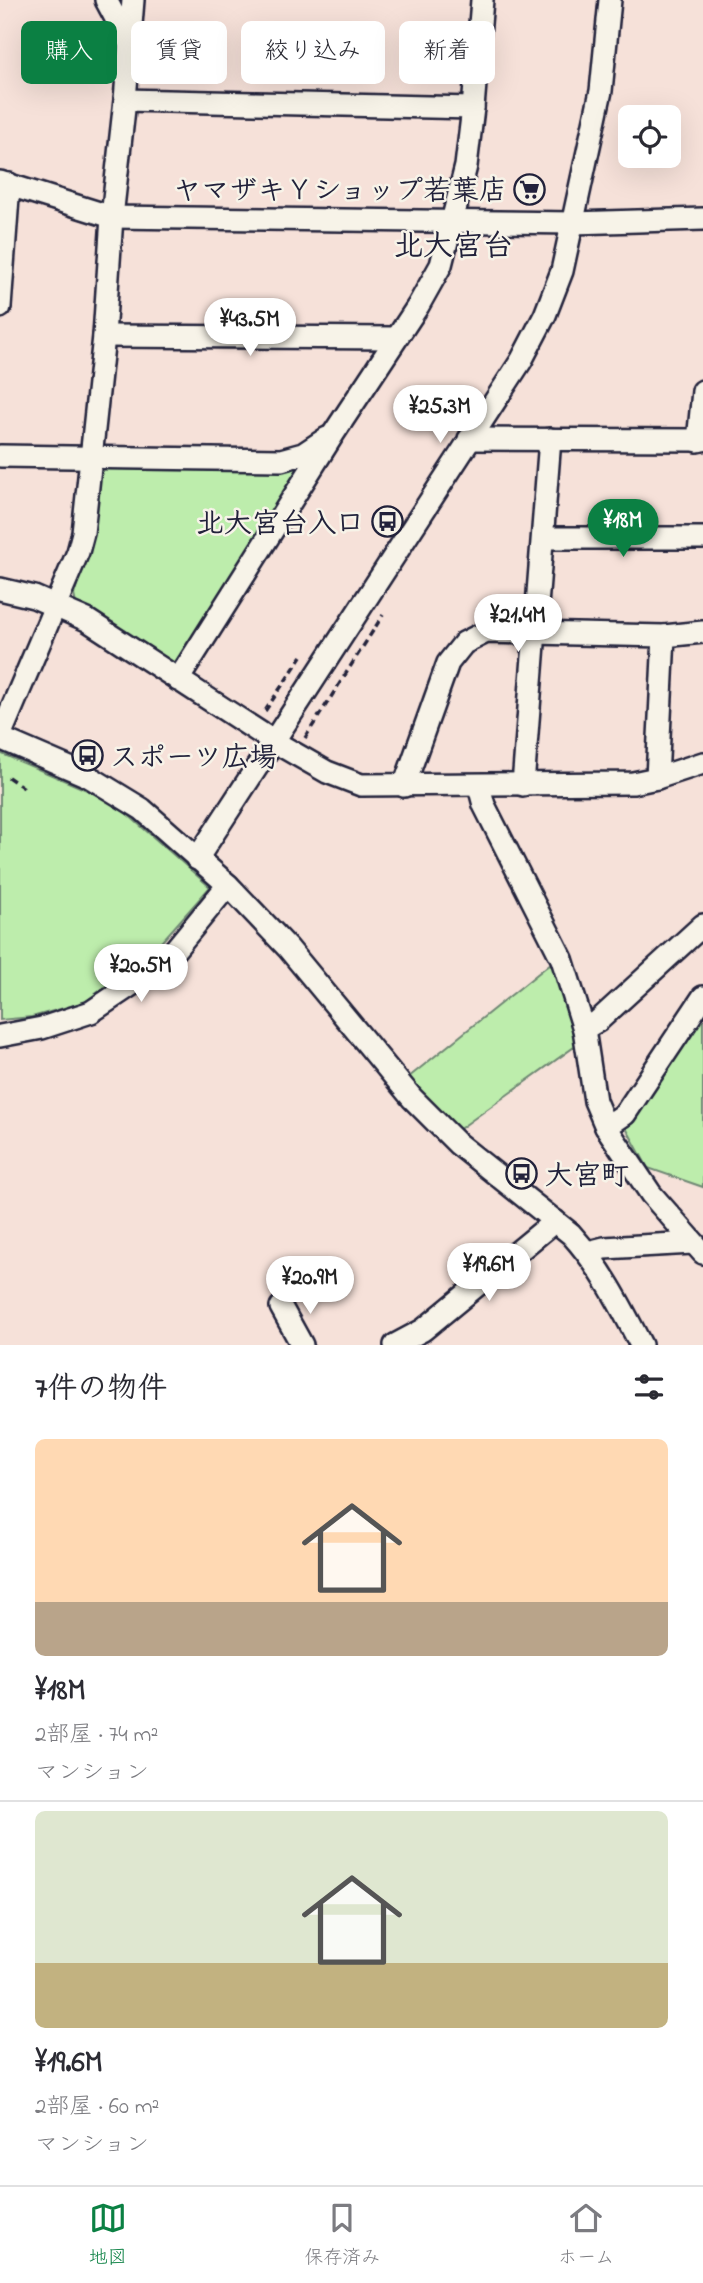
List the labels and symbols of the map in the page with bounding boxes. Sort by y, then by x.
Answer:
place label: ヤマザキＹショップ若葉店 [173,172,507,213]
supermarket icon: ヤマザキＹショップ若葉店 [513,172,547,206]
district label: 北大宮台 [393,226,513,270]
pin: ¥43.5M [193,298,307,358]
pin: ¥25.3M [383,386,497,445]
pin: ¥18M [582,500,664,559]
place label: 北大宮台入口 [196,505,364,546]
bus stop icon: 北大宮台入口 [370,505,404,539]
pin: ¥21.4M [461,594,575,654]
bus stop icon: スポーツ広場 [70,739,104,773]
place label: スポーツ広場 [110,739,277,780]
pin: ¥20.5M [84,944,198,1004]
bus stop icon: 大宮町 [505,1157,539,1191]
place label: 大宮町 [545,1157,629,1198]
pin: ¥19.6M [432,1244,546,1303]
pin: ¥20.9M [253,1256,367,1316]

